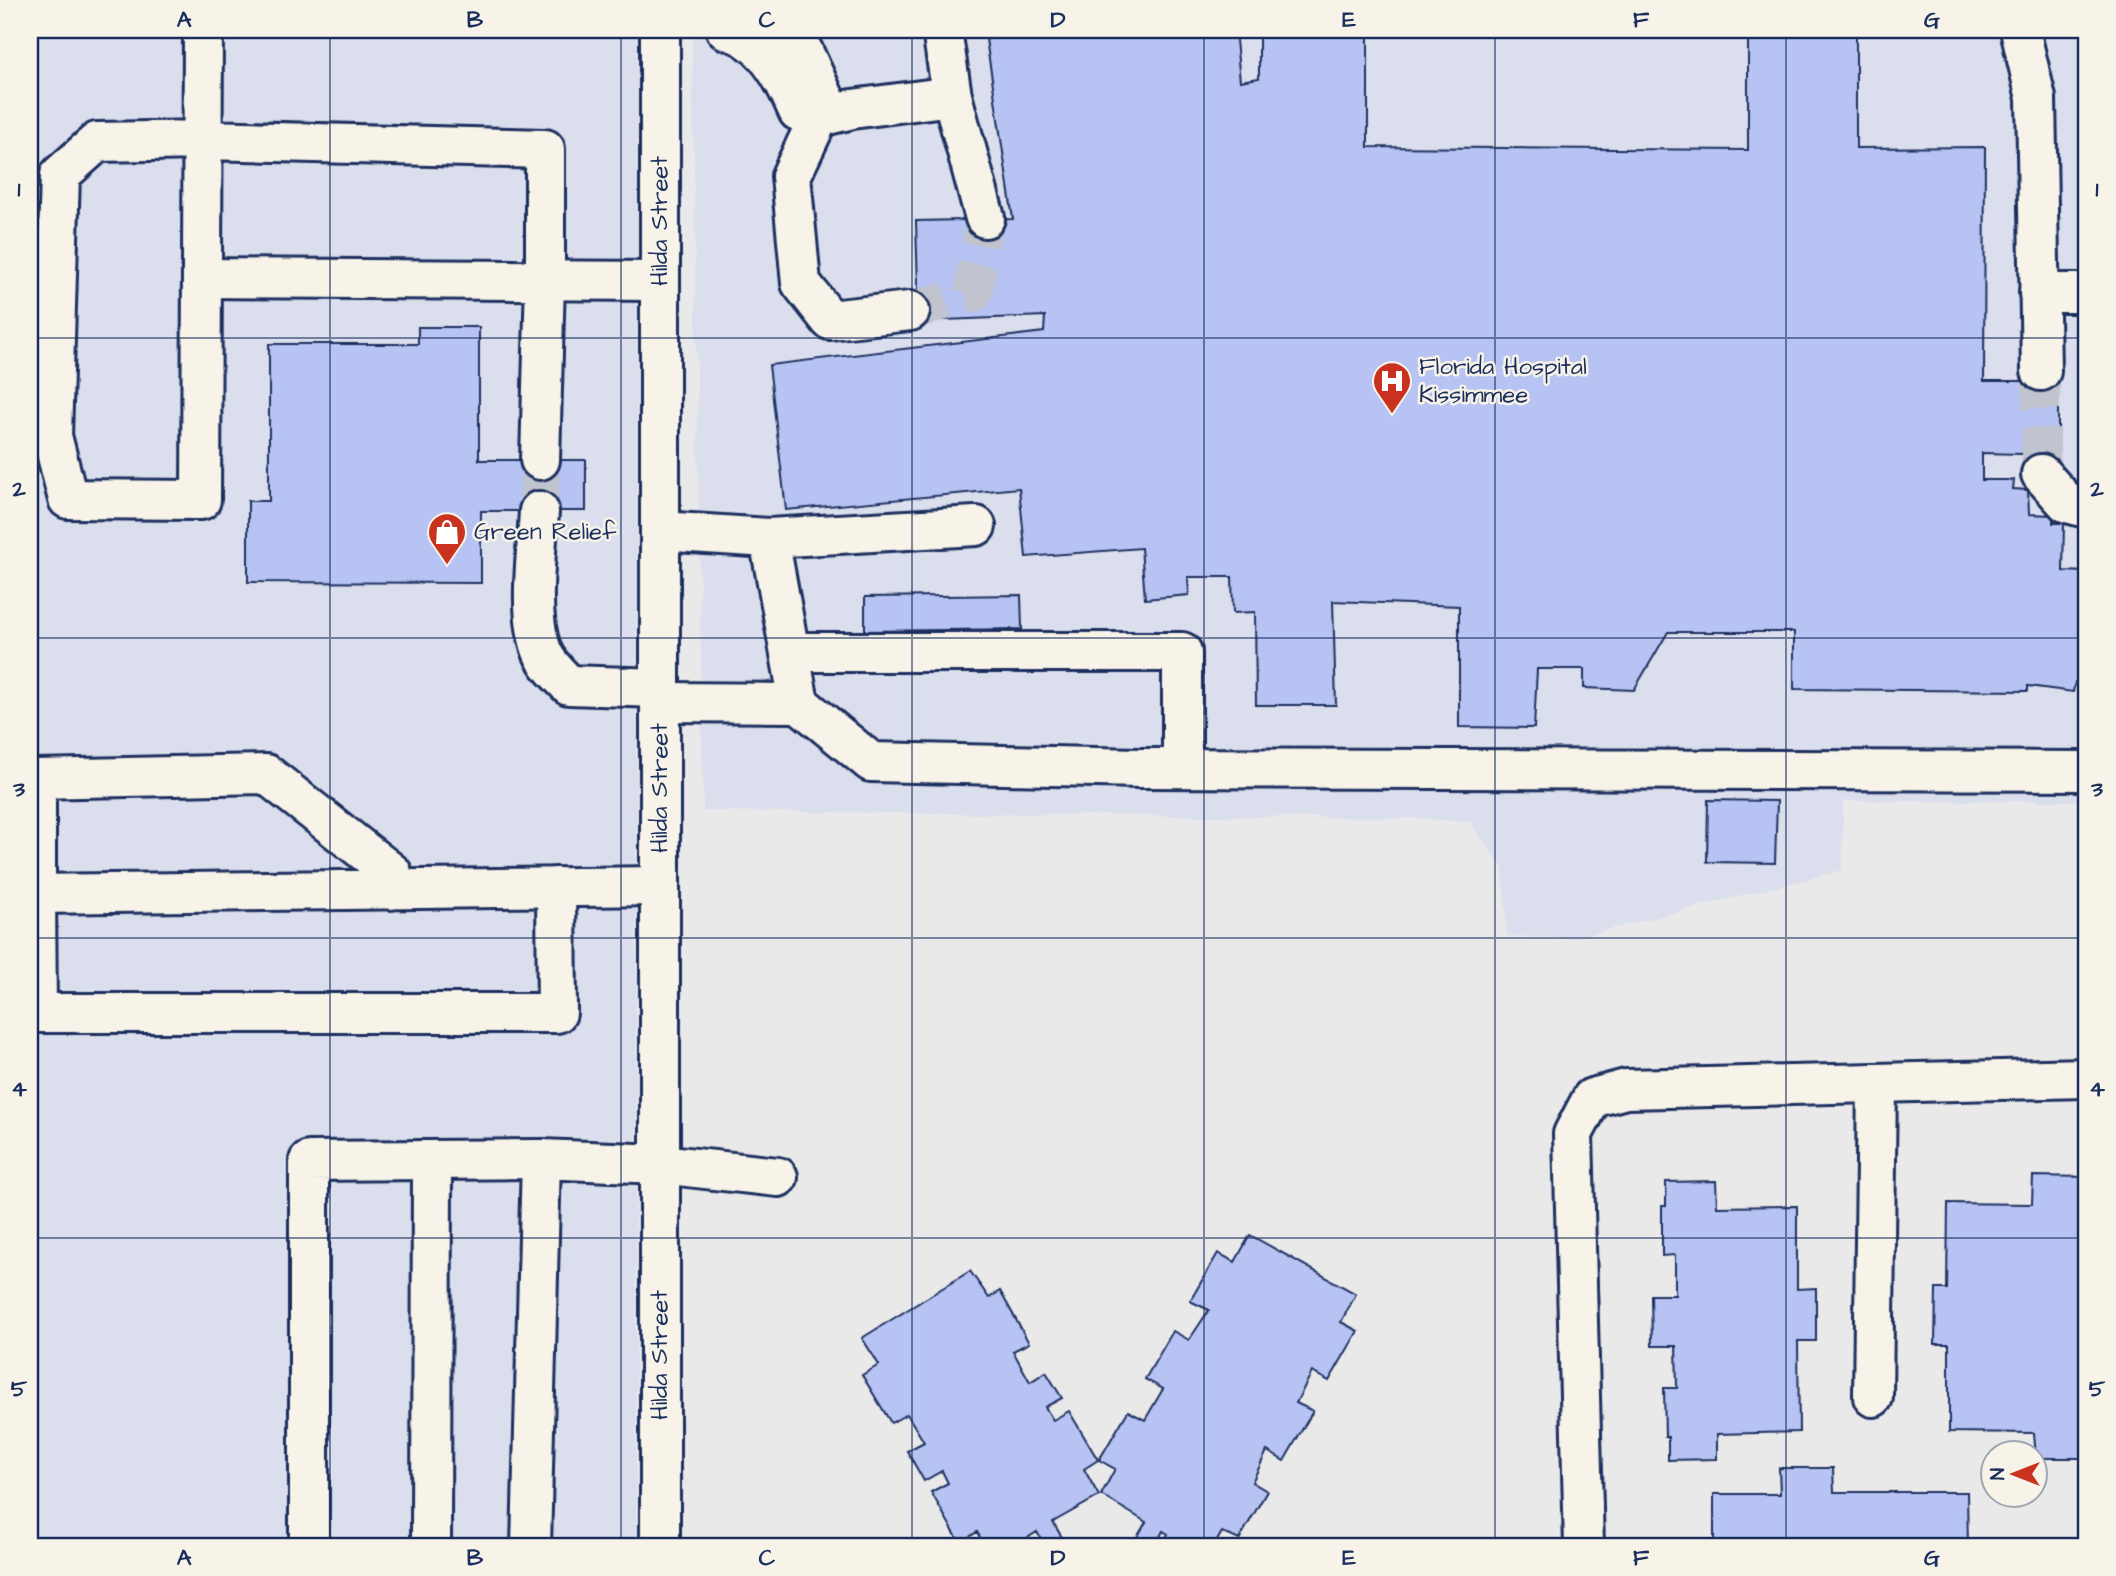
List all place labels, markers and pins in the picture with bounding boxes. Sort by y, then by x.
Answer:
place label: Florida Hospital Kissimmee [1419,350,1587,412]
hospital icon: Florida Hospital Kissimmee [1371,360,1413,415]
shop icon: Green Relief [426,511,468,566]
place label: Green Relief [474,515,617,549]

